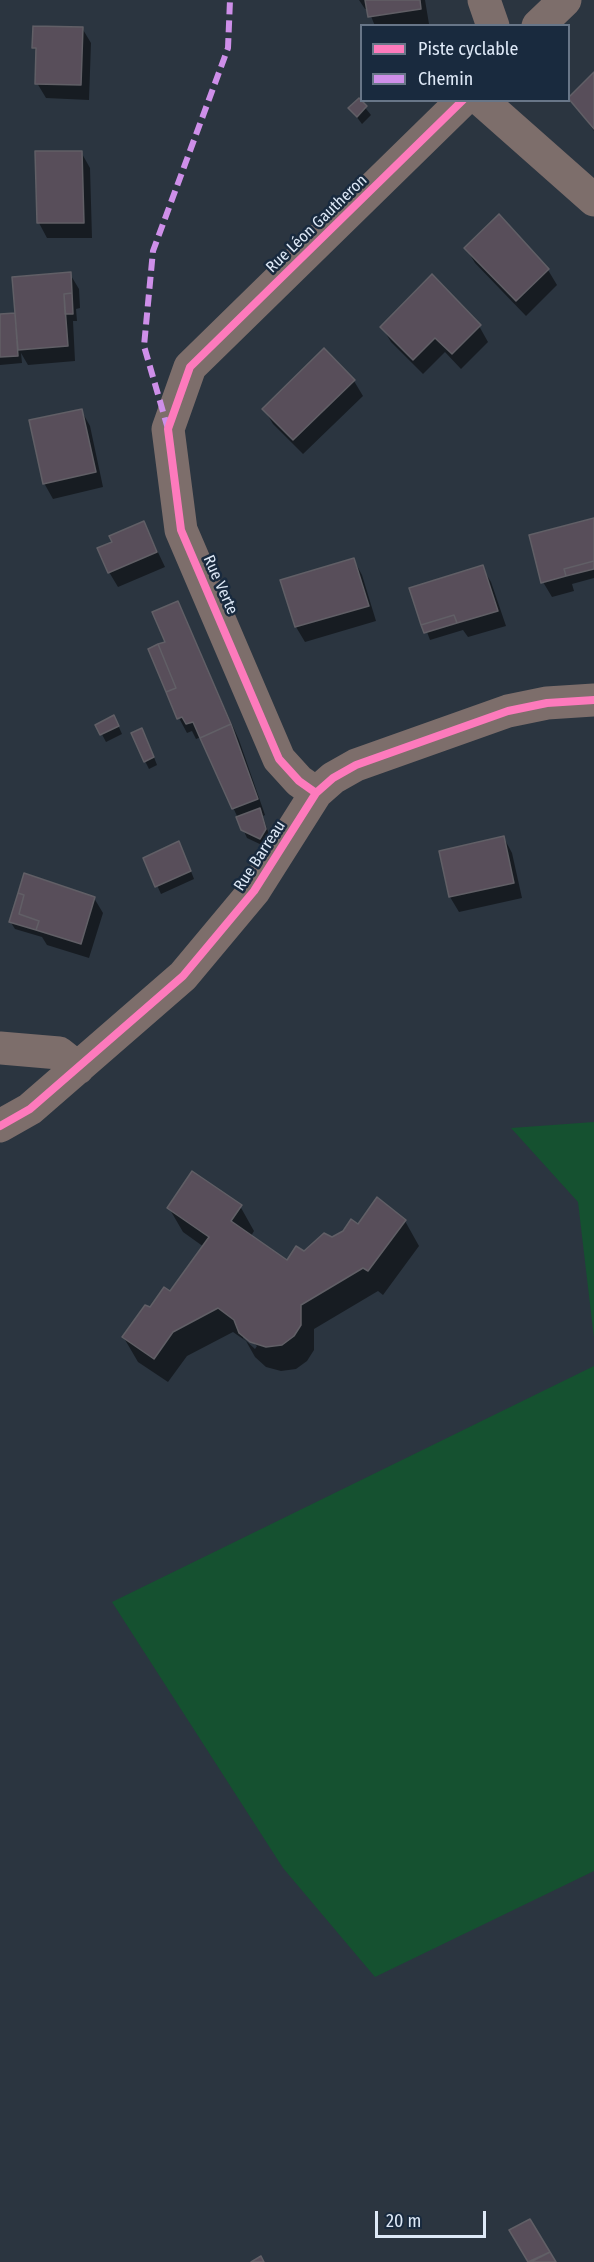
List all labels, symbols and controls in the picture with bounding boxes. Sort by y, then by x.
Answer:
legend [360,24,570,102]
text: Piste cyclable [418,38,518,60]
text: Chemin [418,68,473,90]
street label: Rue Léon Gautheron [263,171,371,277]
street label: Rue Verte [198,552,242,618]
street label: Rue Barreau [230,817,290,895]
scale bar [378,2199,489,2237]
text: 20 m [386,2210,421,2232]

